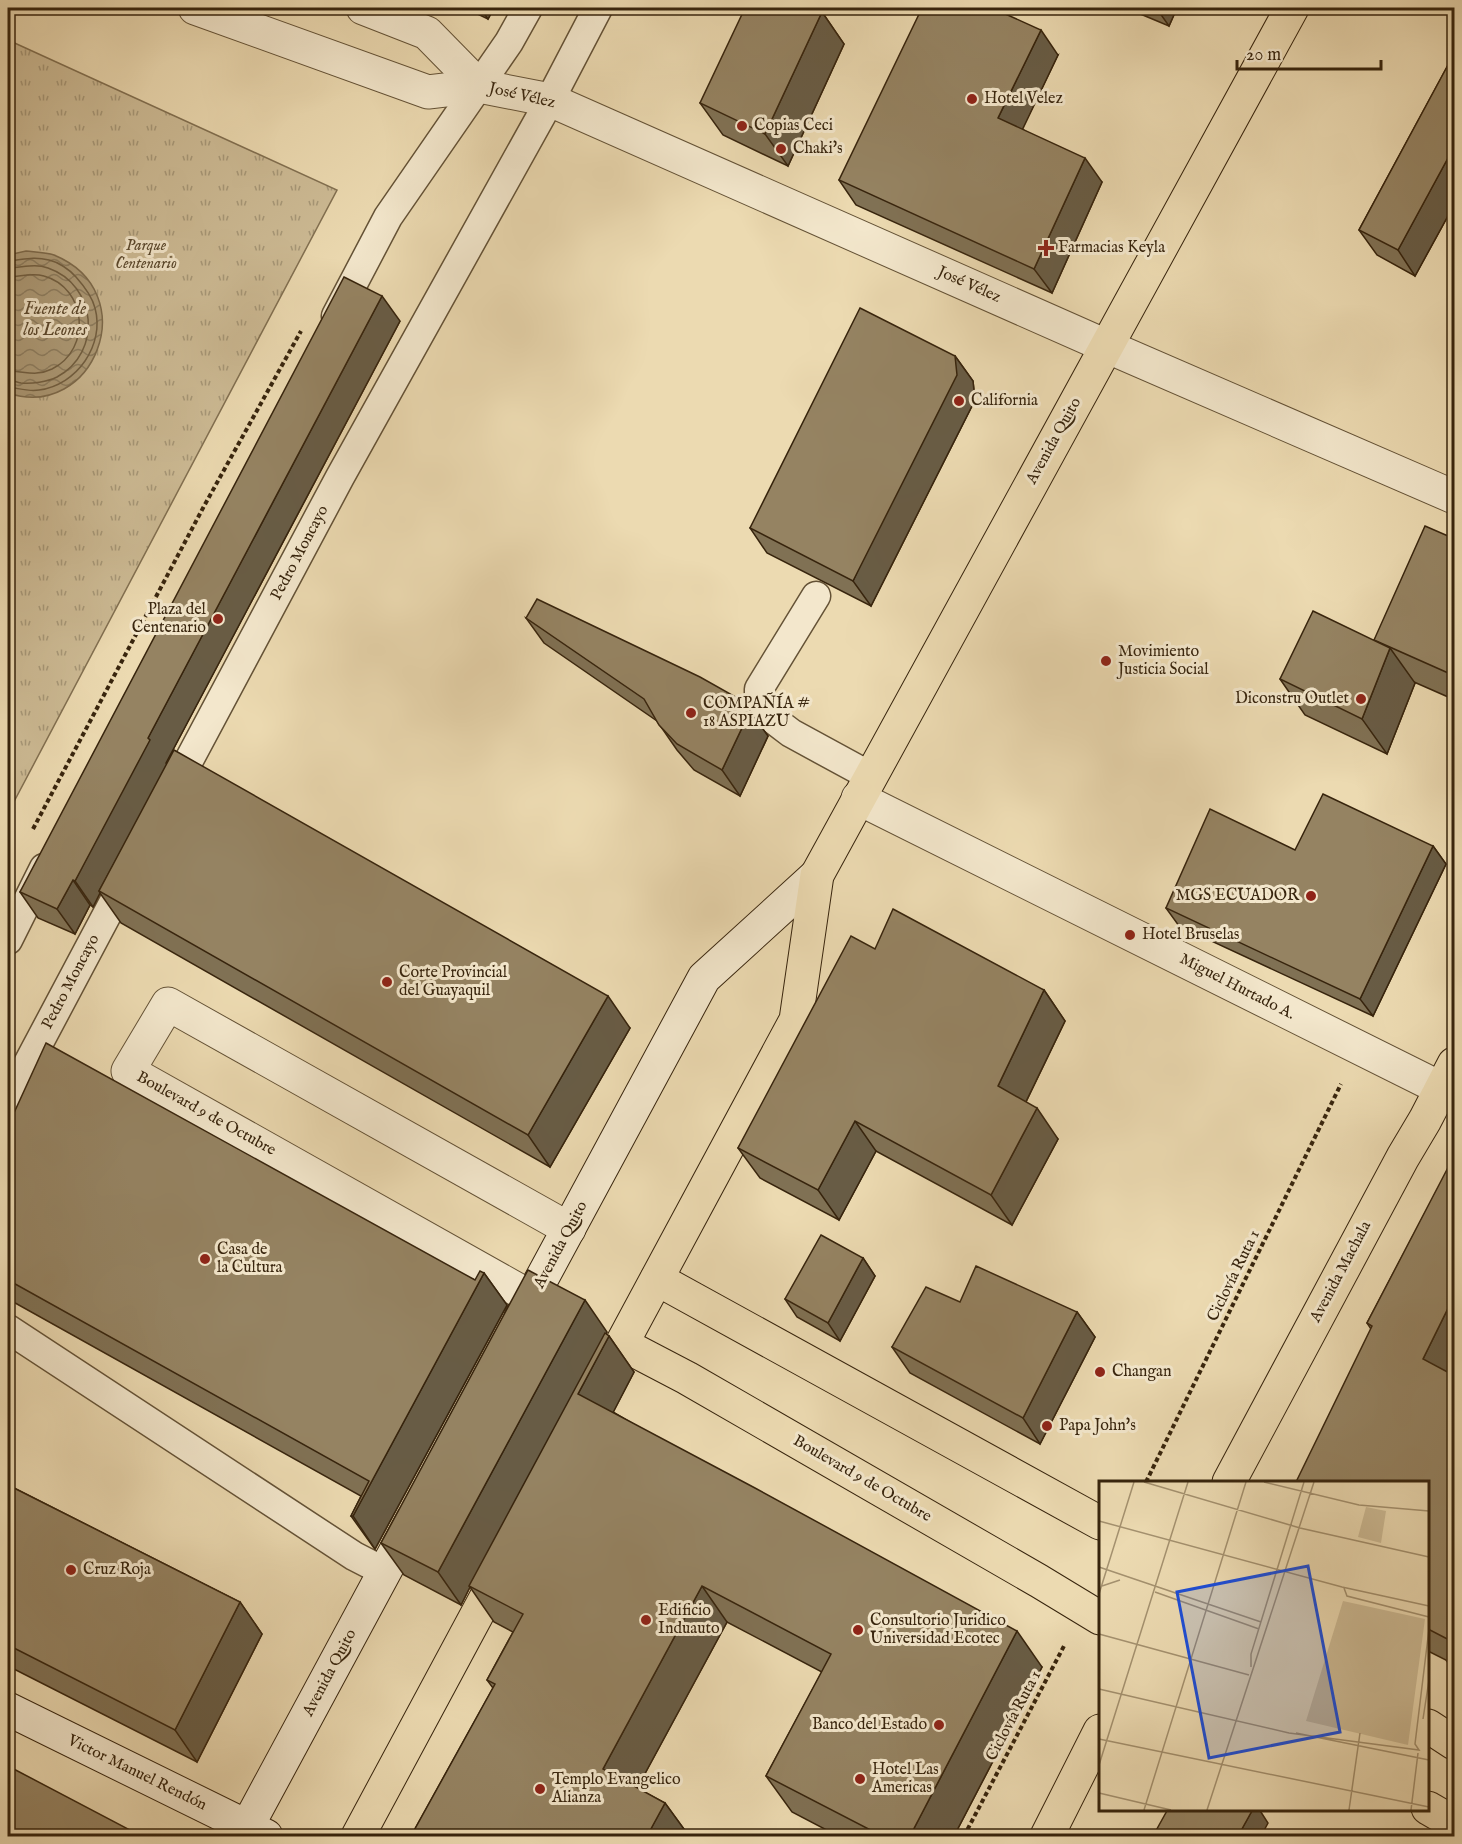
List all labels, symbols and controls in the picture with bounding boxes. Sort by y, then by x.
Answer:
scale bar [1237,33,1381,71]
text: 20 m [1246,44,1281,67]
street label: José Vélez [485,78,557,113]
place label: Hotel Velez [984,89,1063,109]
marker: Hotel Velez [965,92,979,106]
place label: Copias Ceci [754,116,833,136]
marker: Copias Ceci [735,119,749,133]
place label: Chaki's [793,139,843,159]
marker: Chaki's [774,142,788,156]
park label: Parque Centenario [115,236,177,274]
place label: Farmacias Keyla [1058,238,1165,258]
marker: Farmacias Keyla [1039,241,1053,255]
street label: José Vélez [932,261,1004,308]
water label: Fuente de los Leones [23,298,88,342]
place label: California [971,391,1038,411]
marker: California [952,394,966,408]
street label: Avenida Quito [1021,394,1086,489]
street label: Pedro Moncayo [267,502,334,604]
place label: Plaza del Centenario [132,600,207,638]
marker: Plaza del Centenario [211,612,225,626]
place label: Movimiento Justicia Social [1116,642,1209,680]
marker: Movimiento Justicia Social [1099,654,1113,668]
place label: Diconstru Outlet [1235,689,1350,709]
place label: COMPAÑÍA # 18 ASPIAZU [703,692,810,732]
marker: Diconstru Outlet [1354,692,1368,706]
marker: COMPAÑÍA # 18 ASPIAZU [684,706,698,720]
place label: MGS ECUADOR [1176,886,1300,906]
marker: MGS ECUADOR [1304,889,1318,903]
place label: Hotel Bruselas [1142,925,1240,945]
marker: Hotel Bruselas [1123,928,1137,942]
street label: Pedro Moncayo [38,931,105,1033]
street label: Miguel Hurtado A. [1176,949,1298,1025]
place label: Corte Provincial del Guayaquil [399,963,508,1001]
marker: Corte Provincial del Guayaquil [380,975,394,989]
street label: Boulevard 9 de Octubre [133,1067,279,1161]
street label: Avenida Quito [529,1197,593,1293]
street label: Avenida Machala [1305,1218,1376,1327]
street label: Ciclovía Ruta 1 [1203,1227,1265,1325]
place label: Casa de la Cultura [217,1240,283,1278]
marker: Casa de la Cultura [198,1252,212,1266]
place label: Changan [1112,1362,1172,1382]
marker: Changan [1093,1365,1107,1379]
place label: Papa John's [1059,1416,1136,1436]
marker: Papa John's [1040,1419,1054,1433]
street label: Boulevard 9 de Octubre [789,1431,935,1527]
inset map [1099,1481,1429,1811]
place label: Cruz Roja [83,1560,151,1580]
marker: Cruz Roja [64,1563,78,1577]
place label: Edificio Induauto [658,1601,720,1639]
place label: Consultorio Juridico Universidad Ecotec [870,1611,1006,1649]
marker: Edificio Induauto [639,1613,653,1627]
marker: Consultorio Juridico Universidad Ecotec [851,1623,865,1637]
street label: Avenida Quito [298,1625,362,1721]
street label: Ciclovía Ruta 1 [982,1667,1046,1765]
place label: Banco del Estado [812,1715,927,1735]
marker: Banco del Estado [932,1718,946,1732]
street label: Victor Manuel Rendón [63,1730,210,1816]
place label: Hotel Las Americas [871,1760,939,1798]
place label: Templo Evangelico Alianza [551,1770,681,1808]
marker: Hotel Las Americas [853,1772,867,1786]
marker: Templo Evangelico Alianza [533,1782,547,1796]

